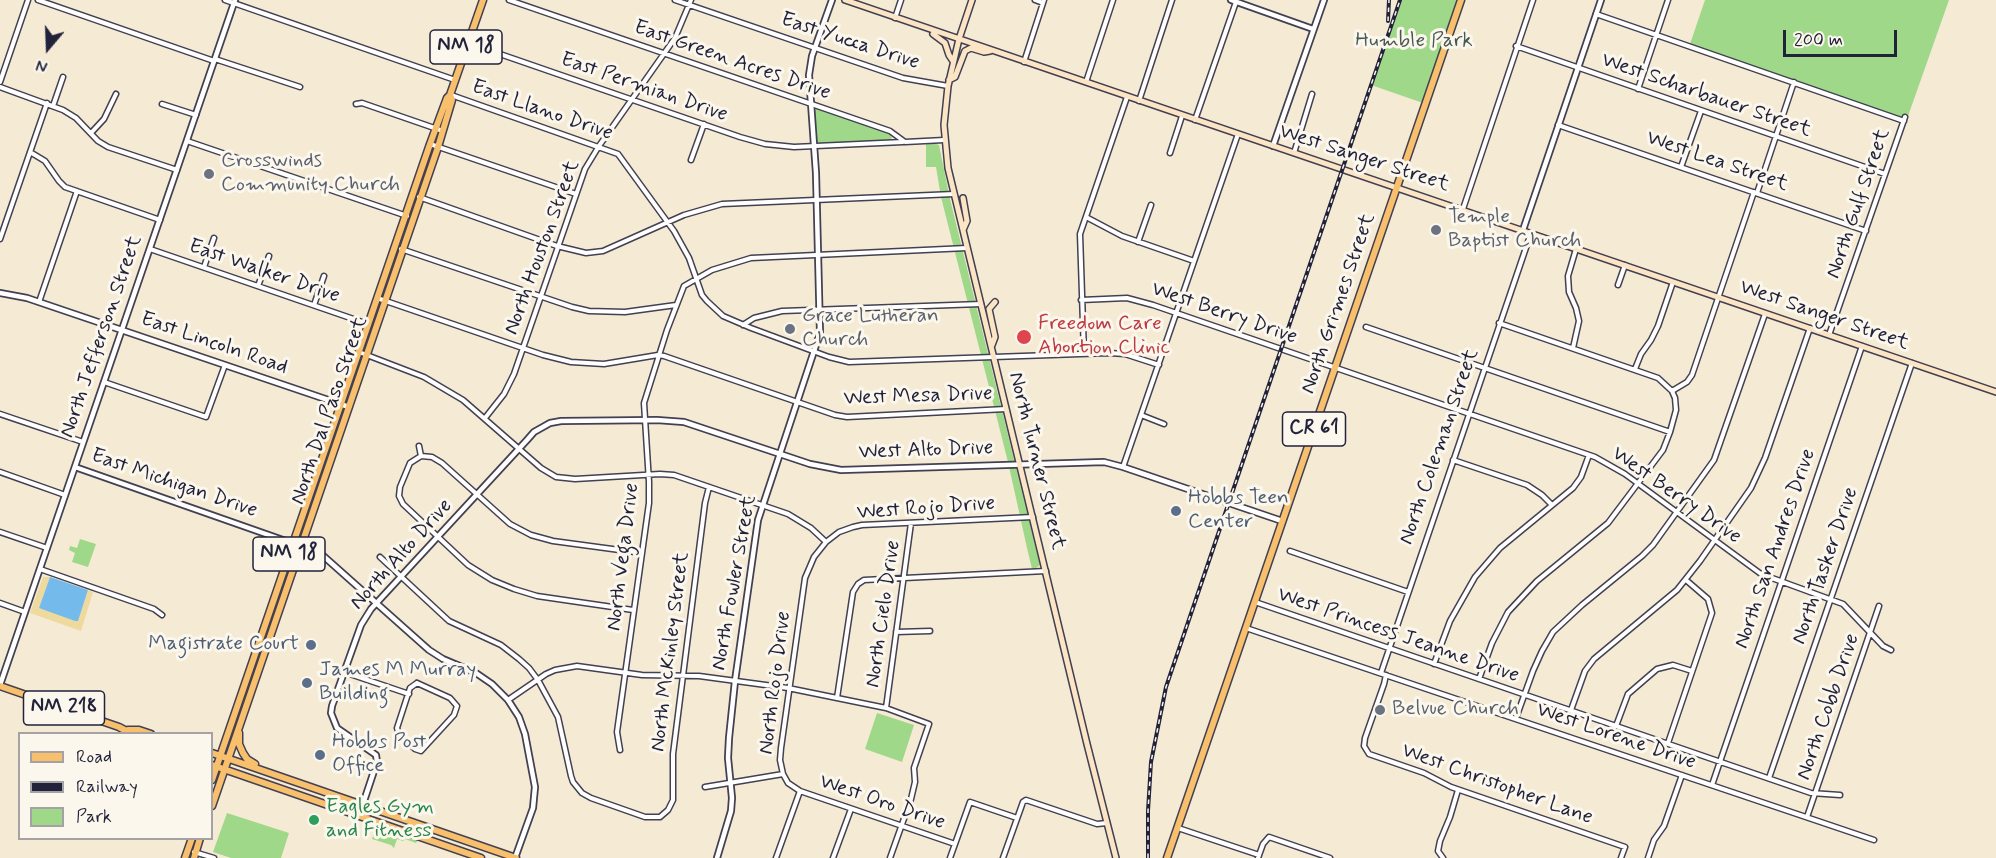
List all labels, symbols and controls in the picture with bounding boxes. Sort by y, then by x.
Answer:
street label: East Yucca Drive [777,8,923,76]
street label: East Green Acres Drive [630,15,834,107]
north arrow [18,18,78,78]
scale bar [1786,18,1900,56]
text: 200 m [1794,28,1843,52]
park label: Humble Park [1355,29,1473,55]
road number: NM 18 [430,30,502,64]
street label: East Permian Drive [557,48,731,128]
street label: West Scharbauer Street [1598,48,1814,144]
text: N [34,54,50,77]
street label: East Llano Drive [468,75,616,147]
street label: West Sanger Street [1276,120,1452,198]
street label: West Lea Street [1643,126,1791,198]
street label: North Gulf Street [1822,126,1896,282]
place label: Crosswinds Community Church [221,149,400,199]
street label: North Houston Street [500,157,586,339]
marker: Crosswinds Community Church [202,167,216,181]
place label: Temple Baptist Church [1448,205,1581,255]
street label: North Grimes Street [1296,211,1382,397]
marker: Temple Baptist Church [1429,223,1443,237]
street label: North Jefferson Street [56,233,148,441]
street label: East Walker Drive [185,234,343,310]
street label: West Sanger Street [1736,275,1912,357]
street label: West Berry Drive [1148,277,1300,351]
place label: Grace Lutheran Church [802,304,939,354]
street label: East Lincoln Road [137,307,291,381]
place label: Freedom Care Abortion Clinic [1038,312,1170,362]
street label: North Dal Paso Street [286,314,374,508]
marker: Grace Lutheran Church [783,322,797,336]
marker: Freedom Care Abortion Clinic [1015,328,1033,346]
street label: North Coleman Street [1395,346,1485,548]
street label: North Turner Street [1002,370,1070,552]
street label: West Mesa Drive [843,382,993,412]
road number: CR 61 [1282,412,1346,446]
street label: West Alto Drive [858,436,994,466]
street label: West Berry Drive [1606,442,1746,550]
street label: East Michigan Drive [88,444,260,524]
street label: North San Andres Drive [1730,446,1822,652]
street label: North Vega Drive [602,482,646,632]
street label: North Tasker Drive [1787,484,1865,648]
place label: Hobbs Teen Center [1188,486,1289,536]
street label: West Rojo Drive [856,492,996,526]
street label: North Alto Drive [346,494,458,616]
street label: North Fowler Street [707,494,763,672]
marker: Hobbs Teen Center [1169,504,1183,518]
road number: NM 18 [253,537,325,571]
street label: North Cielo Drive [861,539,907,689]
street label: North McKinley Street [646,551,696,753]
street label: West Princess Jeanne Drive [1274,583,1522,689]
street label: North Rojo Drive [755,610,797,756]
street label: North Cobb Drive [1792,630,1866,784]
place label: Magistrate Court [148,632,299,658]
marker: Magistrate Court [304,638,318,652]
place label: James M Murray Building [319,658,476,708]
marker: James M Murray Building [300,676,314,690]
road number: NM 218 [23,691,104,725]
place label: Belvue Church [1392,697,1519,723]
street label: West Lorene Drive [1533,698,1699,776]
marker: Belvue Church [1373,703,1387,717]
place label: Hobbs Post Office [332,730,426,780]
legend [18,732,213,840]
street label: West Christopher Lane [1398,739,1596,831]
text: Road [76,745,112,769]
marker: Hobbs Post Office [313,748,327,762]
street label: West Oro Drive [816,770,948,836]
text: Railway [76,775,138,799]
place label: Eagles Gym and Fitness [326,795,434,845]
text: Park [76,805,112,829]
marker: Eagles Gym and Fitness [307,813,321,827]

